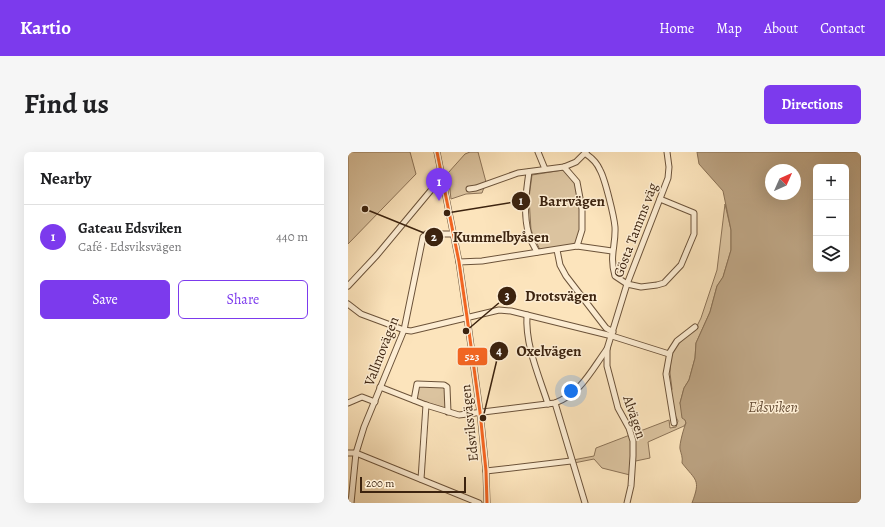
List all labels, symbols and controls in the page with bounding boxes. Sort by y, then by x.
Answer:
text: Kartio [20,15,71,41]
text: Home [659,19,694,38]
text: Map [716,19,742,38]
text: About [764,19,798,38]
text: Contact [820,19,865,38]
text: Find us [24,85,109,123]
button: Directions [764,85,861,124]
north arrow [765,164,801,200]
map controls [813,164,849,272]
button: + [813,164,849,200]
text: Nearby [40,167,91,190]
pin: 1 [426,168,452,201]
street label: Gösta Tamms väg [609,180,662,280]
callout: Barrvägen [511,187,613,214]
text: Barrvägen [539,191,606,211]
text: 1 [519,193,524,209]
button: − [813,200,849,236]
text: Gateau Edsviken [78,218,182,238]
callout: Kummelbyåsen [424,223,557,250]
text: Kummelbyåsen [453,227,550,247]
text: 1 [51,228,55,245]
text: 440 m [276,228,308,245]
text: 2 [431,229,437,245]
button: layers [813,236,849,272]
text: Café · Edsviksvägen [78,238,182,255]
button: Save [40,280,170,319]
button: Share [178,280,308,319]
callout: Drotsvägen [497,283,605,310]
text: Drotsvägen [525,286,598,306]
text: 3 [504,288,510,304]
street label: Vallmovägen [359,314,403,389]
callout: Oxelvägen [489,337,590,364]
text: Oxelvägen [516,341,582,361]
text: 4 [496,343,502,359]
line badge: 523 [457,347,488,366]
text: 523 [465,349,480,364]
your location [561,381,581,401]
street label: Edsviksvägen [456,383,483,462]
street label: Alvägen [618,392,651,442]
water label: Edsviken [748,397,798,417]
scale bar [360,475,466,494]
text: 200 m [366,476,394,491]

